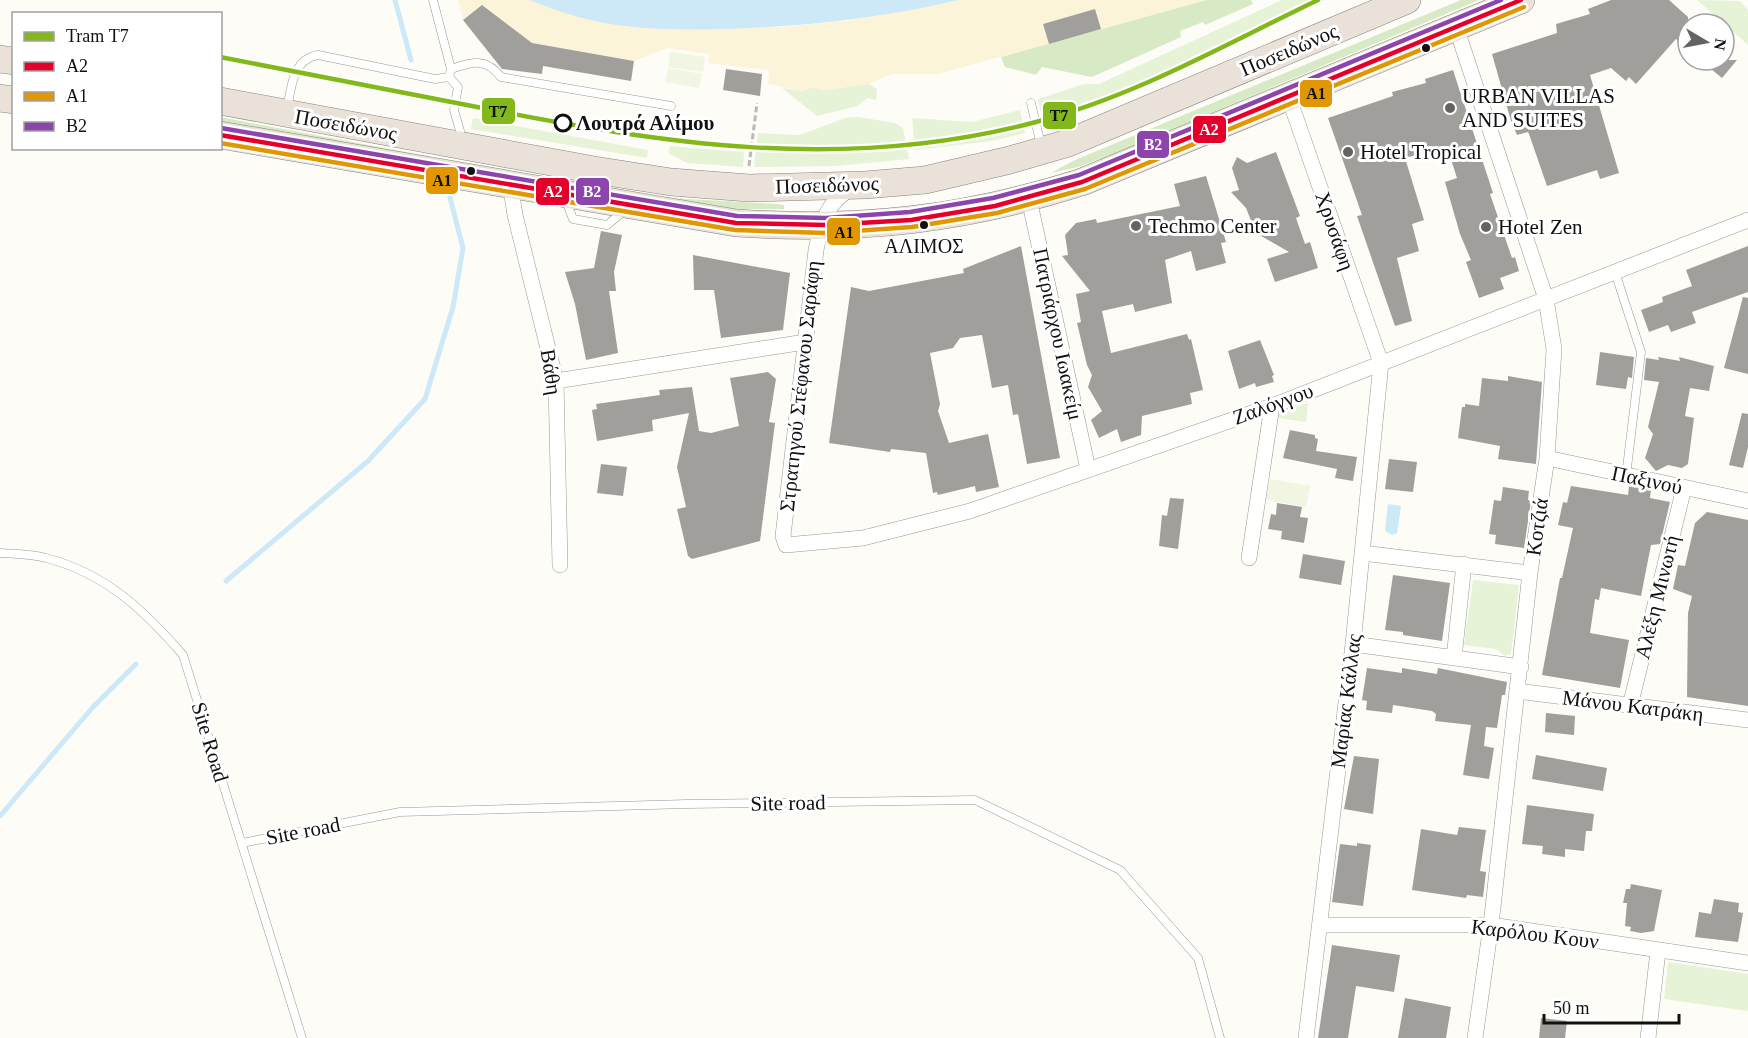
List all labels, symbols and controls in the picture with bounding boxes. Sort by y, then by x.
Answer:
legend [12,12,222,150]
north arrow [1676,12,1736,72]
street label: Ποσειδώνος [1237,18,1342,81]
text: Tram Τ7 [66,26,129,46]
text: N [1711,37,1730,52]
unlabelled marker [1420,42,1432,54]
text: Α2 [66,56,88,76]
line badge: Α1 [1299,79,1333,108]
place label: URBAN VILLAS AND SUITES [1462,84,1615,132]
text: Α1 [1306,85,1326,102]
text: Α1 [66,86,88,106]
line badge: Τ7 [481,97,516,125]
line badge: Τ7 [1042,101,1077,130]
marker: URBAN VILLAS AND SUITES [1443,101,1457,115]
text: Τ7 [489,103,507,120]
street label: Ποσειδώνος [293,104,400,146]
text: Τ7 [1050,107,1068,124]
place label: Λουτρά Αλίμου [576,111,715,135]
marker: Λουτρά Αλίμου [554,114,572,132]
line badge: Α2 [1192,115,1227,144]
text: Β2 [66,116,87,136]
text: Α2 [1199,121,1219,138]
line badge: Β2 [1136,130,1170,159]
text: Β2 [1144,136,1162,153]
place label: Hotel Tropical [1360,140,1482,164]
marker: Hotel Tropical [1341,145,1355,159]
unlabelled marker [465,165,477,177]
line badge: Α1 [425,166,459,195]
street label: Ποσειδώνος [775,171,880,199]
text: Α1 [432,172,452,189]
line badge: Α2 [535,177,570,206]
line badge: Β2 [575,177,610,206]
text: Α2 [543,183,563,200]
text: Β2 [583,183,601,200]
street label: Χρυσάφη [1310,189,1360,273]
place label: Techmo Center [1148,214,1277,238]
place label: Hotel Zen [1498,215,1583,239]
line badge: Α1 [826,217,861,246]
marker: ΑΛΙΜΟΣ [918,219,930,231]
marker: Techmo Center [1129,219,1143,233]
marker: Hotel Zen [1479,220,1493,234]
text: Α1 [834,224,854,241]
place label: ΑΛΙΜΟΣ [884,235,964,257]
street label: Πατριάρχου Ιωακείμ [1028,246,1088,422]
street label: Στρατηγού Στέφανου Σαράφη [775,259,825,513]
street label: Βάθη [536,347,566,397]
street label: Ζαλόγγου [1229,378,1317,430]
street label: Παξινού [1609,461,1685,499]
street label: Κοτζιά [1521,497,1553,557]
street label: Αλέξη Μινωτή [1630,533,1684,661]
street label: Μαρίας Κάλλας [1326,632,1366,770]
street label: Μάνου Κατράκη [1561,685,1705,727]
street label: Site Road [187,699,234,785]
street label: Site road [750,790,826,816]
street label: Site road [264,812,343,850]
street label: Καρόλου Κουν [1470,914,1600,954]
scale bar [1544,987,1679,1025]
text: 50 m [1553,998,1590,1018]

